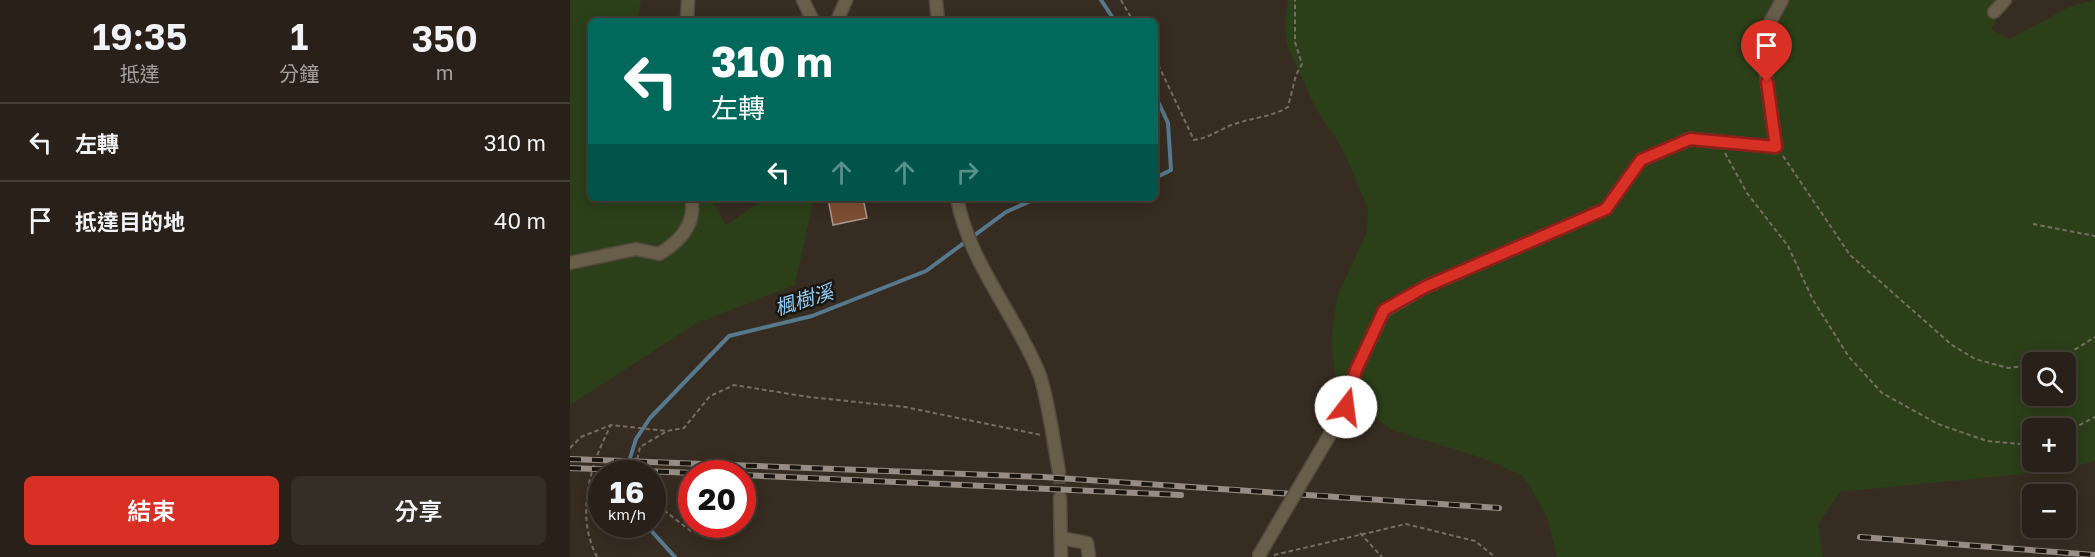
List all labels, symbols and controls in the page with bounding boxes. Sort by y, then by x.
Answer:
text: 19:35 [92,15,187,58]
text: 1 [290,15,308,58]
text: 350 [412,17,478,60]
pin [1741,20,1792,82]
icon: arrive [1750,29,1783,62]
text: 310 m [711,36,833,86]
icon: left [612,42,690,120]
text: m [436,60,454,84]
text: 抵達 [120,61,160,85]
text: 分鐘 [279,61,319,85]
text: 左轉 [711,92,765,124]
icon: left [24,126,57,159]
text: 310 m [484,129,546,156]
text: 左轉 [75,130,119,157]
icon: left [762,156,795,189]
icon: ahead [825,156,858,189]
icon: ahead [888,156,921,189]
icon: right [951,156,984,189]
icon: arrive [24,204,57,237]
text: 40 m [494,207,546,234]
text: 抵達目的地 [75,208,185,235]
water label: 楓樹溪 [772,278,839,319]
map controls [2022,352,2076,538]
button: search [2022,352,2076,406]
position arrow [1314,375,1378,439]
button: + [2022,418,2076,472]
speed limit sign: 20 [678,460,756,538]
text: 16 [610,474,644,510]
button: 結束 [24,476,279,545]
button: 分享 [291,476,546,545]
button: − [2022,484,2076,538]
text: km/h [608,505,646,523]

